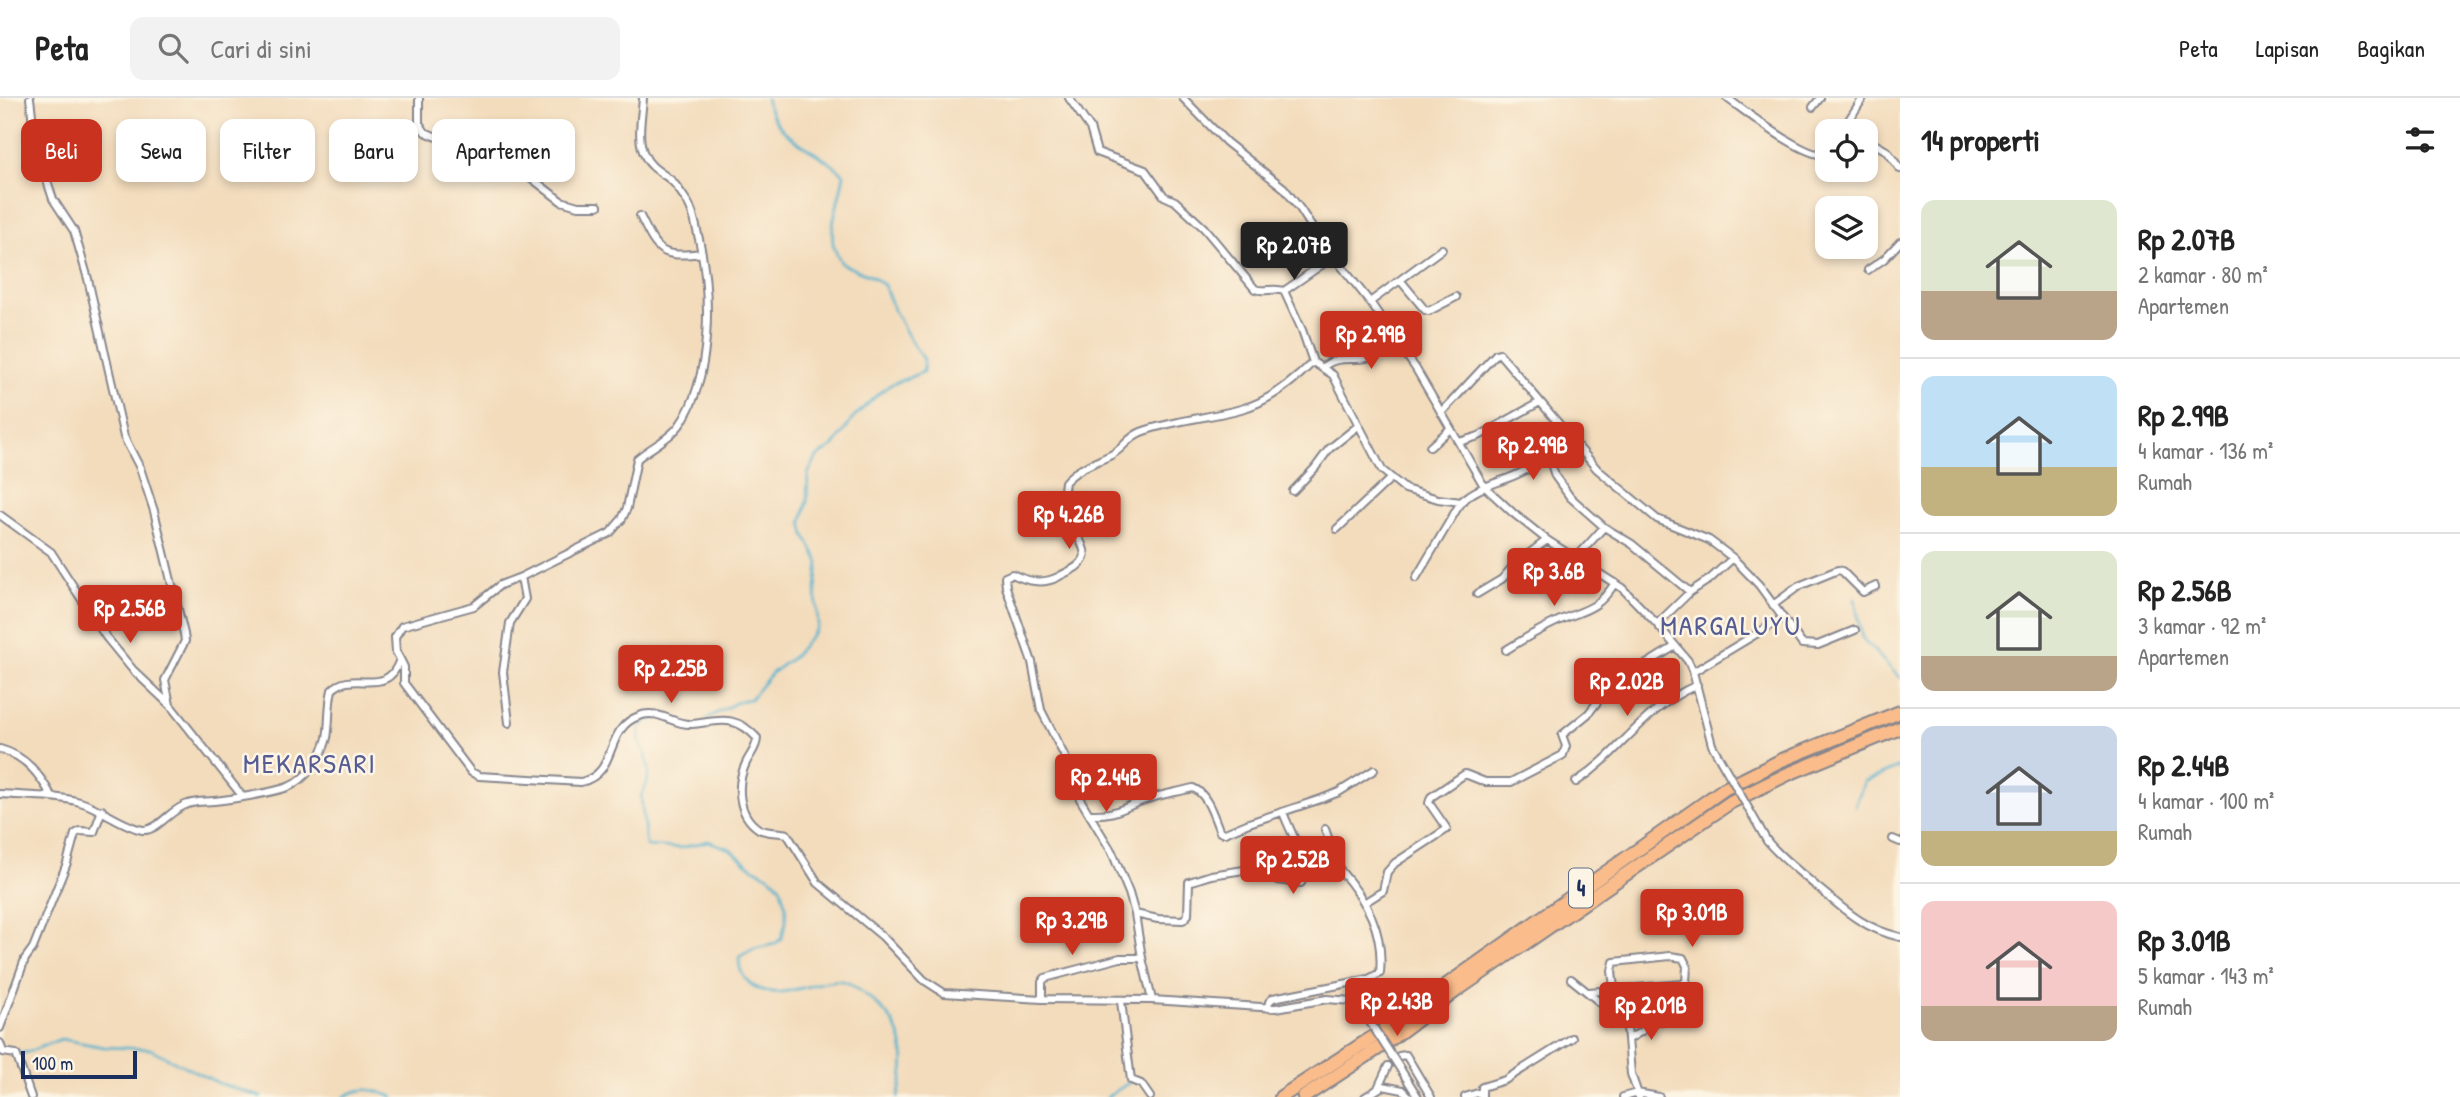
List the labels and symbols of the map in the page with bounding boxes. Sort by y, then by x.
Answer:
pin: Rp 2.07B [1222,222,1366,282]
pin: Rp 2.99B [1299,312,1443,371]
pin: Rp 2.99B [1461,422,1605,482]
pin: Rp 4.26B [997,491,1141,551]
pin: Rp 3.6B [1489,548,1619,608]
pin: Rp 2.56B [58,586,202,645]
district label: MARGALUYU [1660,606,1802,644]
pin: Rp 2.25B [599,646,743,705]
pin: Rp 2.02B [1555,658,1699,718]
district label: MEKARSARI [243,744,377,782]
pin: Rp 2.44B [1034,754,1178,814]
pin: Rp 2.52B [1221,836,1365,896]
road number: 4 [1569,868,1593,908]
pin: Rp 3.01B [1620,890,1764,949]
pin: Rp 3.29B [1000,898,1144,957]
pin: Rp 2.43B [1325,978,1469,1038]
pin: Rp 2.01B [1579,982,1723,1042]
scale bar [21,1048,136,1080]

